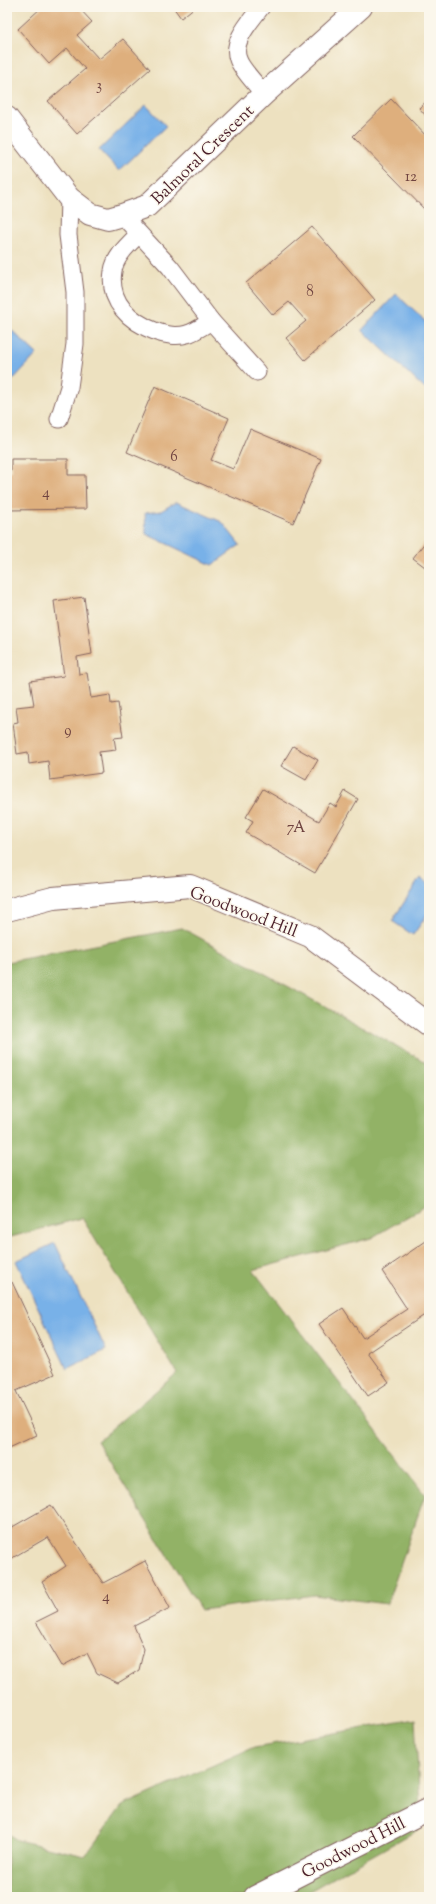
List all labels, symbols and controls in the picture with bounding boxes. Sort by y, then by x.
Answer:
house number: 3 [96,76,102,97]
street label: Balmoral Crescent [147,100,260,211]
house number: 12 [405,167,417,188]
house number: 8 [306,282,314,303]
house number: 6 [170,447,178,468]
house number: 4 [42,483,50,504]
house number: 9 [64,721,72,742]
house number: 7A [287,818,305,839]
street label: Goodwood Hill [186,881,301,945]
house number: 4 [102,1587,110,1608]
street label: Goodwood Hill [298,1812,410,1885]

